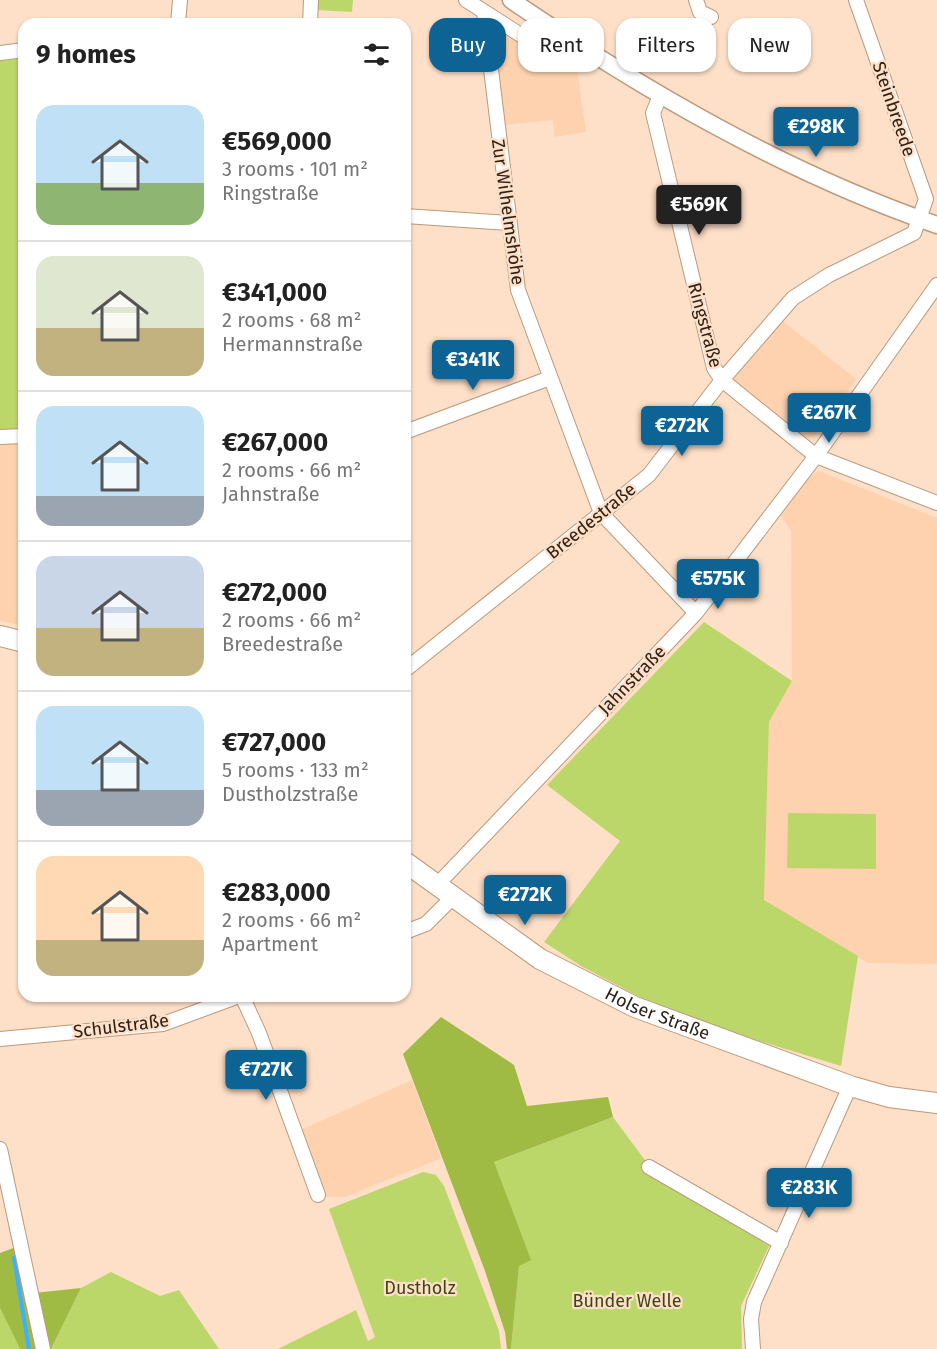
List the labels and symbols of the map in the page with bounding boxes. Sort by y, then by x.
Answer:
street label: Steinbreede [868,59,920,159]
pin: €298K [774,107,858,158]
street label: Zur Wilhelmshöhe [487,138,529,286]
pin: €569K [657,185,741,236]
street label: Ringstraße [683,280,727,370]
pin: €341K [431,340,515,391]
pin: €267K [787,393,871,444]
pin: €272K [640,406,724,457]
street label: Breedestraße [542,478,640,564]
pin: €575K [676,559,760,610]
street label: Jahnstraße [594,641,670,719]
pin: €272K [483,875,567,926]
street label: Holser Straße [601,983,713,1045]
street label: Schulstraße [72,1009,170,1043]
pin: €727K [224,1050,308,1101]
pin: €283K [767,1168,851,1219]
park label: Dustholz [384,1277,456,1299]
park label: Bünder Welle [572,1290,682,1312]

